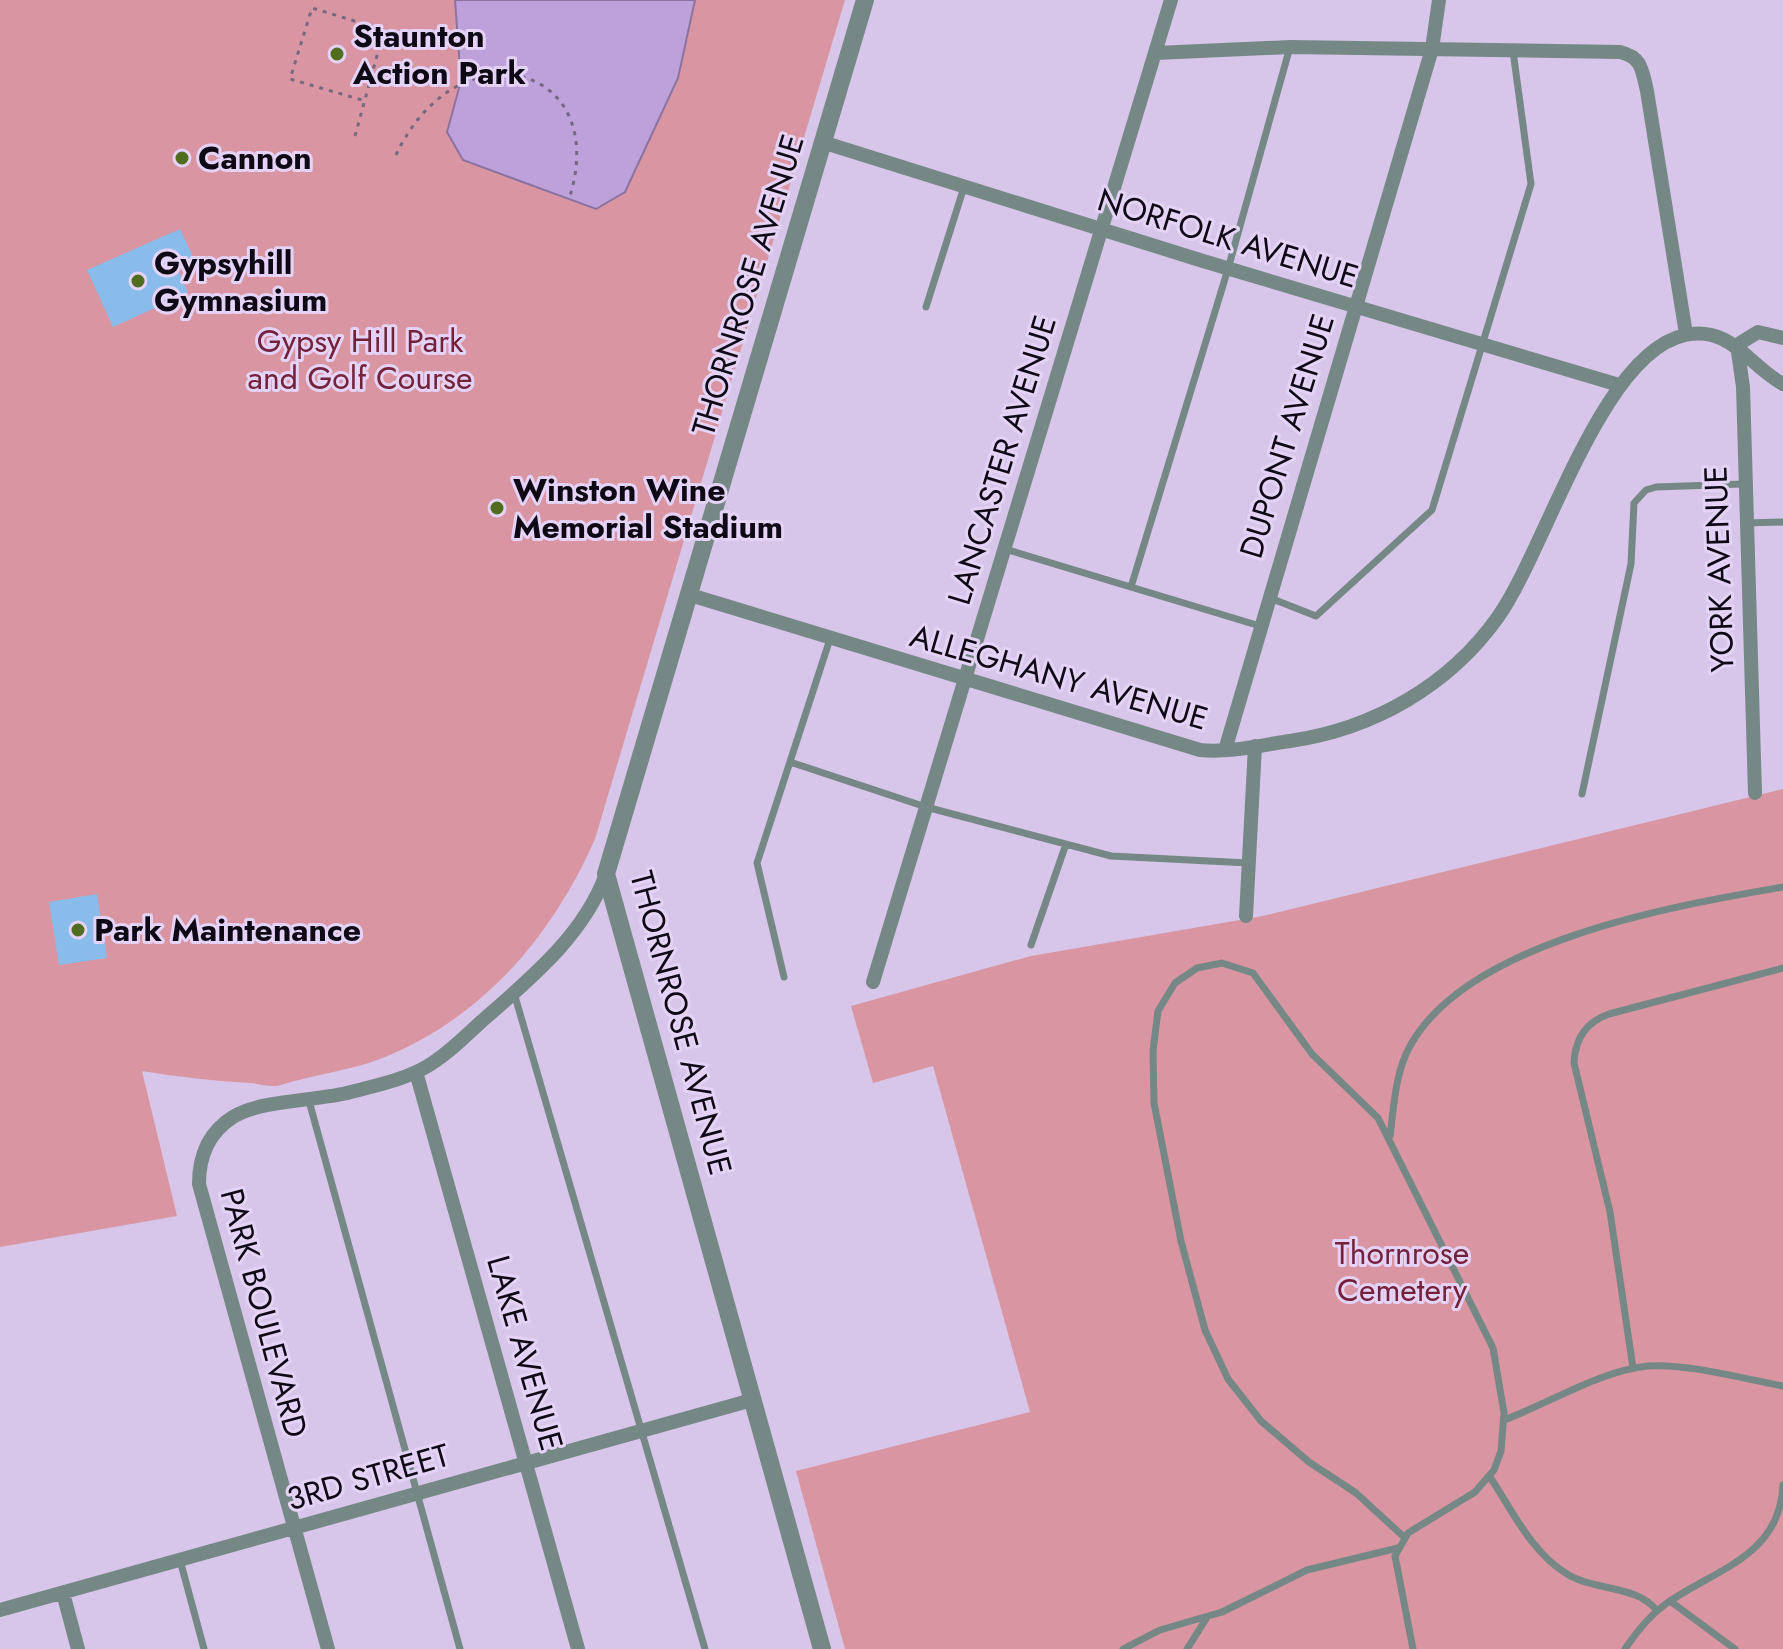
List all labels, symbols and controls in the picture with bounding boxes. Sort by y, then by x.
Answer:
place label: Staunton Action Park [352,13,527,96]
marker: Staunton Action Park [328,45,346,63]
street label: THORNROSE AVENUE [680,129,816,441]
place label: Cannon [198,135,312,181]
marker: Cannon [173,149,191,167]
street label: NORFOLK AVENUE [1092,176,1364,300]
place label: Gypsyhill Gymnasium [154,240,327,323]
marker: Gypsyhill Gymnasium [129,272,147,290]
street label: DUPONT AVENUE [1228,308,1346,564]
street label: LANCASTER AVENUE [936,310,1068,610]
park label: Gypsy Hill Park and Golf Course [248,318,472,401]
street label: YORK AVENUE [1692,465,1746,673]
place label: Winston Wine Memorial Stadium [513,467,783,550]
marker: Winston Wine Memorial Stadium [488,499,506,517]
street label: ALLEGHANY AVENUE [905,612,1213,742]
street label: THORNROSE AVENUE [618,866,744,1180]
place label: Park Maintenance [94,907,361,953]
marker: Park Maintenance [69,921,87,939]
street label: PARK BOULEVARD [209,1183,319,1443]
park label: Thornrose Cemetery [1335,1230,1469,1313]
street label: LAKE AVENUE [475,1250,575,1456]
street label: 3RD STREET [281,1432,455,1522]

